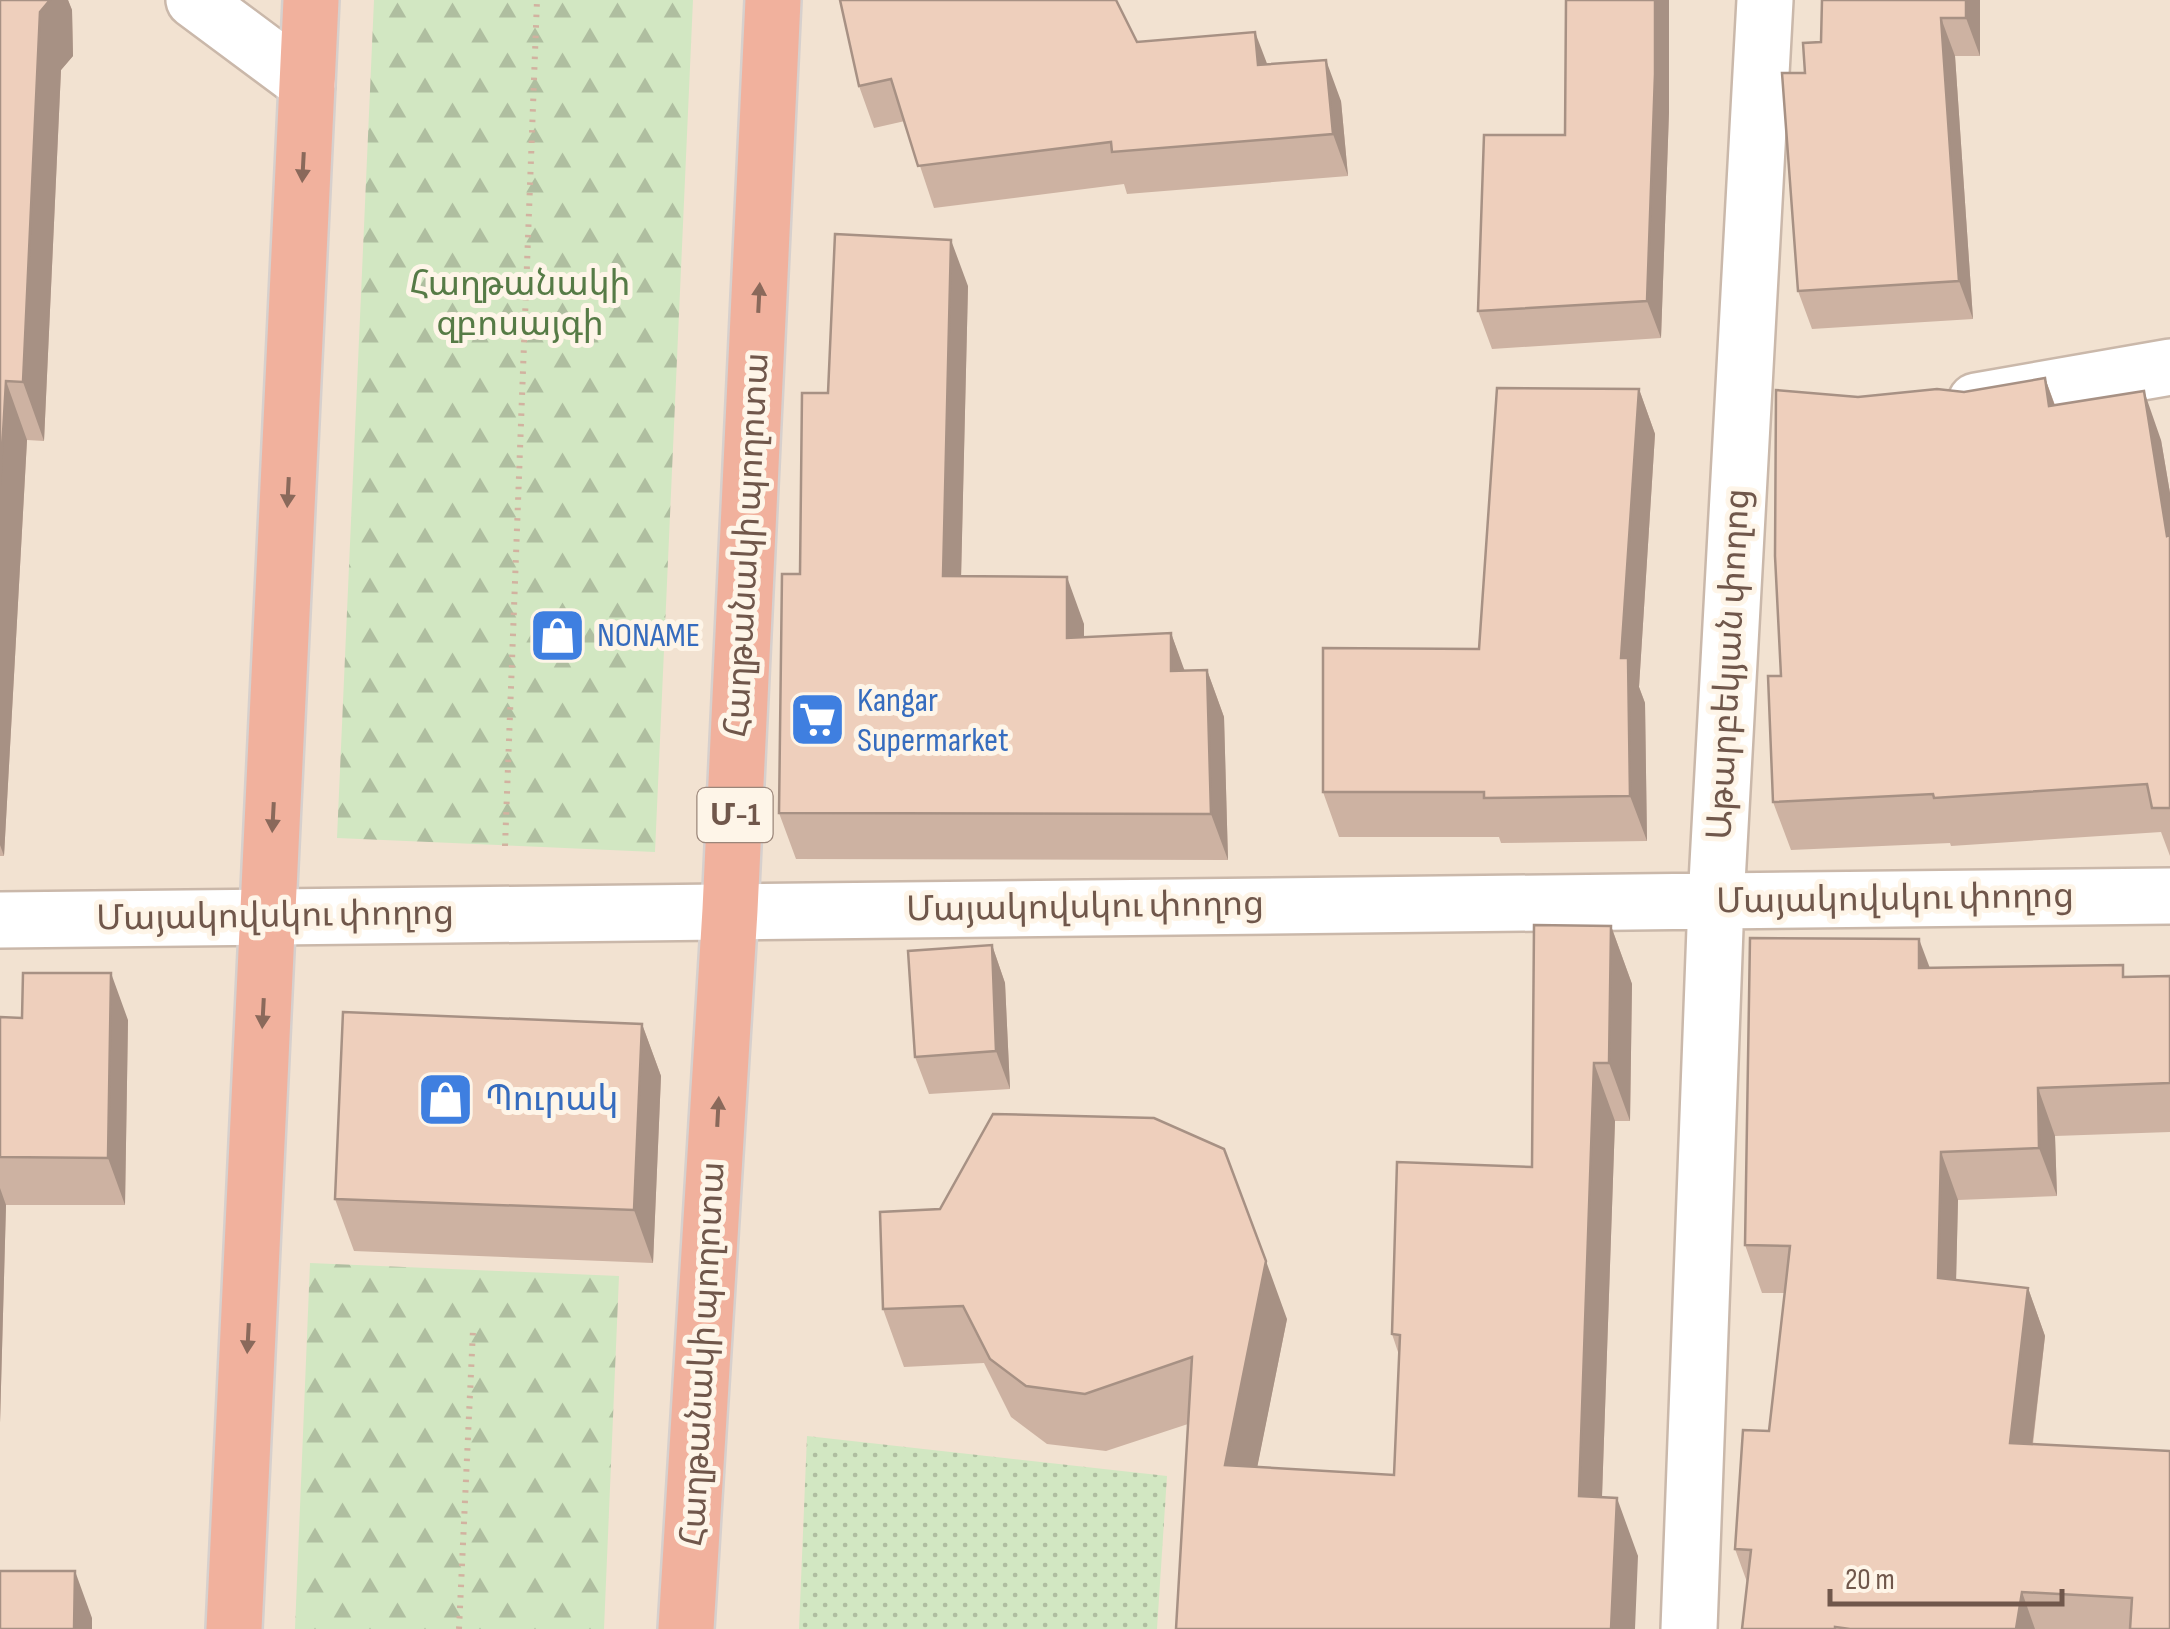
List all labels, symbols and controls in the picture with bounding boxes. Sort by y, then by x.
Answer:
one-way arrow [295,152,311,184]
park label: Հաղթանակի զբոսայգի [409,263,631,346]
one-way arrow [751,282,767,314]
street label: Հաղթանակի պողոտա [715,351,779,739]
one-way arrow [280,476,296,508]
street label: Աթարբեկյան փողոց [1698,487,1760,841]
shop icon: NONAME [528,605,588,665]
place label: NONAME [597,614,700,657]
place label: Kangar Supermarket [857,679,1009,762]
supermarket icon: Kangar Supermarket [788,690,848,750]
road number: Մ-1 [698,788,772,842]
one-way arrow [264,801,280,833]
street label: Մայակովսկու փողոց [1716,874,2074,924]
street label: Մայակովսկու փողոց [906,882,1264,932]
street label: Մայակովսկու փողոց [96,891,454,941]
one-way arrow [255,998,271,1030]
shop icon: Պուրակ [416,1069,476,1129]
place label: Պուրակ [485,1078,618,1121]
one-way arrow [710,1096,726,1128]
street label: Հաղթանակի պողոտա [671,1160,735,1548]
one-way arrow [240,1322,256,1354]
scale bar [1830,1544,2062,1606]
text: 20 m [1845,1562,1895,1598]

